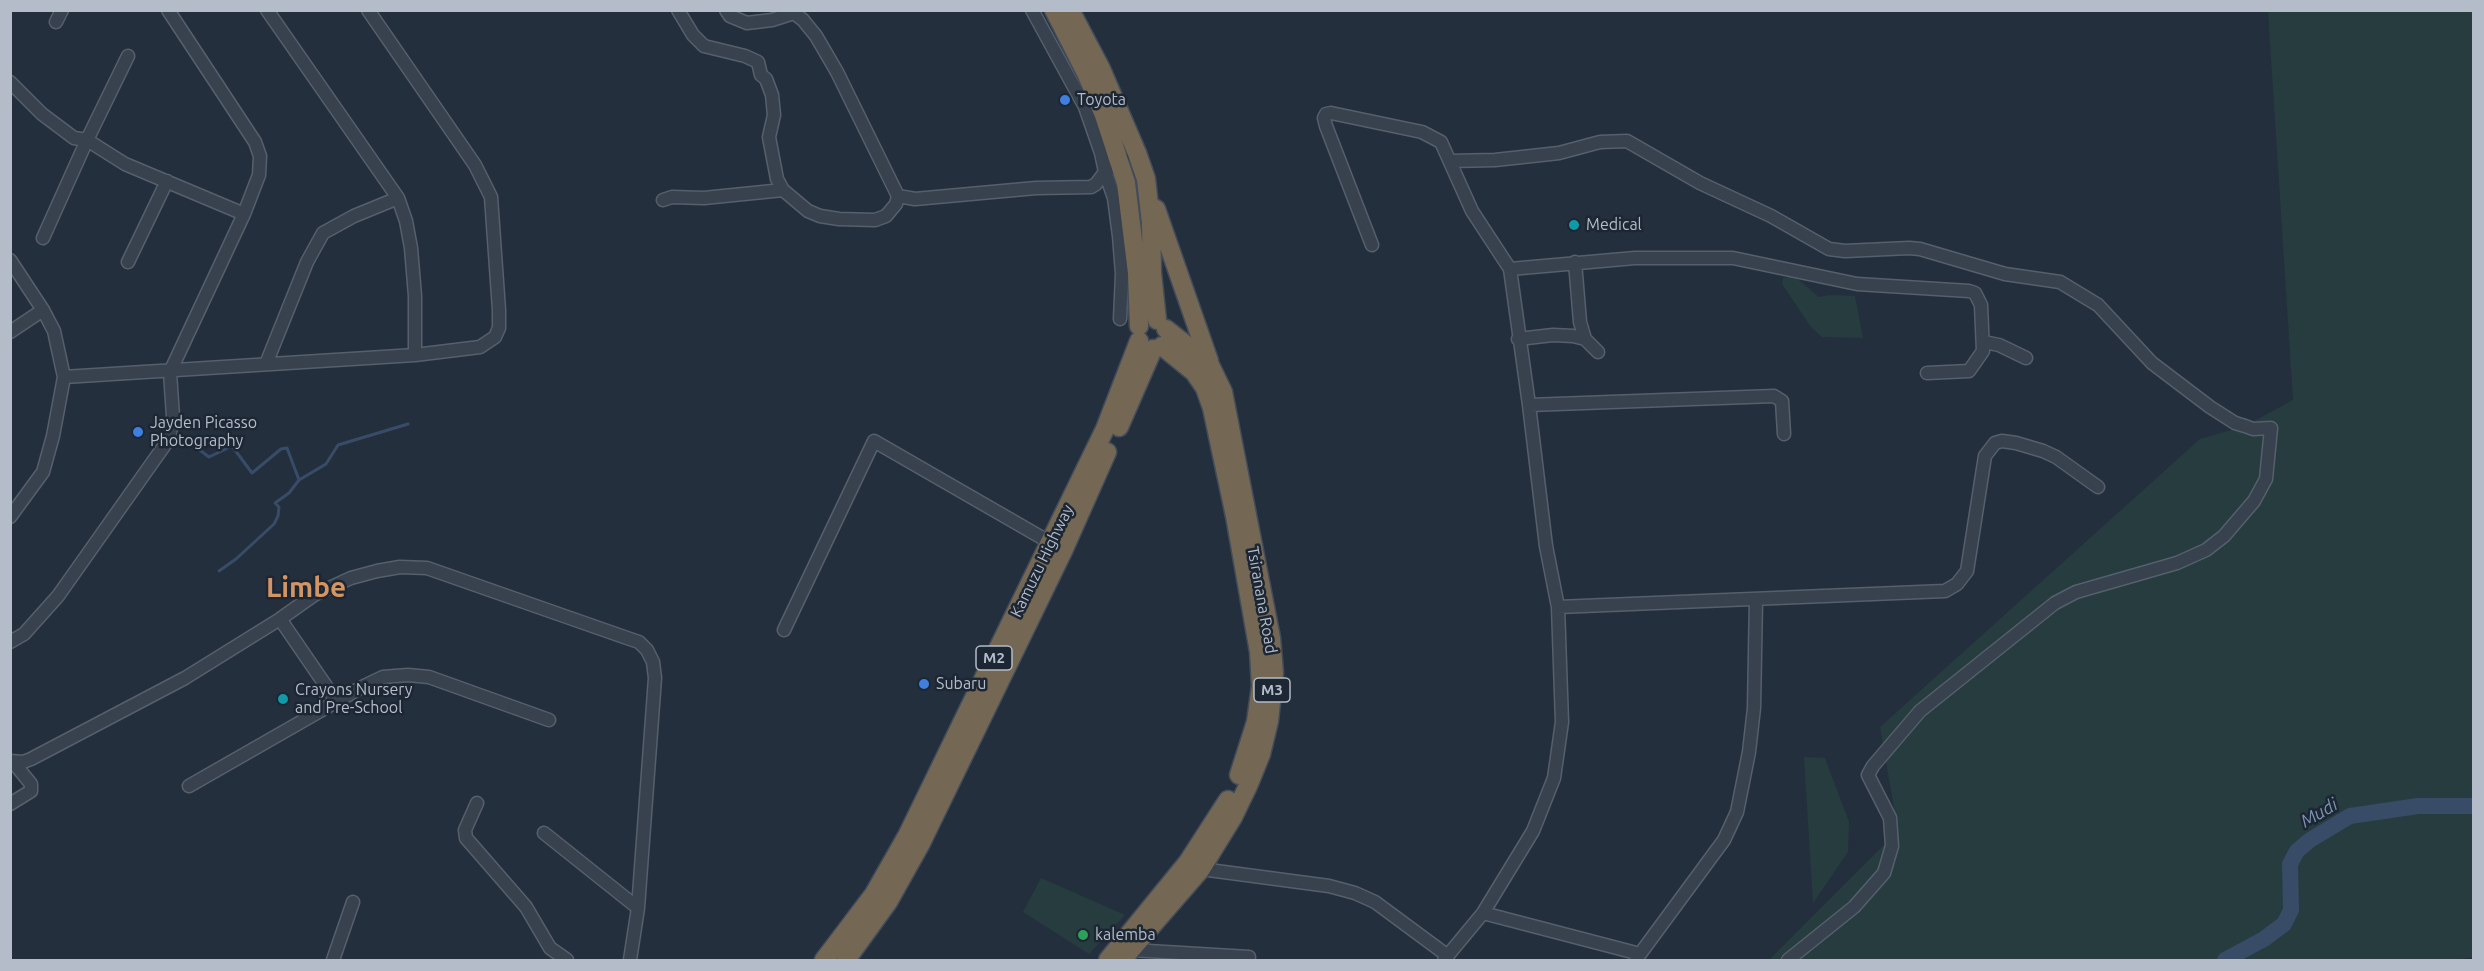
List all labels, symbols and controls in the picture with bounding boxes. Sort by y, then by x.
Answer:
place label: Toyota [1077,90,1126,110]
marker: Toyota [1058,93,1072,107]
place label: Medical [1586,215,1642,235]
marker: Medical [1567,218,1581,232]
place label: Jayden Picasso Photography [150,413,257,451]
marker: Jayden Picasso Photography [131,425,145,439]
street label: Kamuzu Highway [1006,502,1078,620]
street label: Tsiranana Road [1243,545,1281,655]
district label: Limbe [266,571,346,605]
road number: M2 [976,646,1012,670]
place label: Subaru [936,674,986,694]
marker: Subaru [917,677,931,691]
road number: M3 [1254,678,1290,702]
place label: Crayons Nursery and Pre-School [295,680,412,718]
marker: Crayons Nursery and Pre-School [276,692,290,706]
water label: Mudi [2297,794,2341,832]
place label: kalemba [1095,925,1156,945]
marker: kalemba [1076,928,1090,942]

